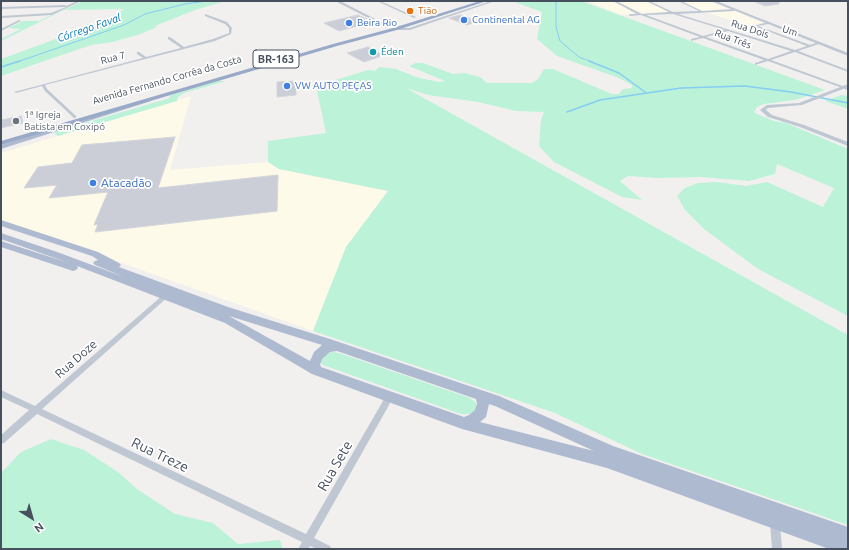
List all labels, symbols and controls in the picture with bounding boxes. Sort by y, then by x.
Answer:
place label: Tião [418,5,437,17]
marker: Tião [405,6,415,16]
water label: Córrego Faval [55,11,123,45]
place label: Continental AG [472,14,540,26]
marker: Continental AG [459,15,469,25]
place label: Beira Rio [357,17,397,29]
street label: Rua Dois [730,17,770,41]
marker: Beira Rio [344,18,354,28]
street label: Um [781,23,799,39]
street label: Rua Três [713,27,753,51]
place label: Éden [381,46,404,58]
marker: Éden [368,47,378,57]
street label: Rua 7 [99,49,127,67]
road number: BR-163 [253,50,299,68]
street label: Avenida Fernando Corrêa da Costa [91,53,243,107]
place label: VW AUTO PEÇAS [295,80,372,92]
marker: VW AUTO PEÇAS [282,81,292,91]
place label: 1ª Igreja Batista em Coxipó [24,109,105,132]
marker: 1ª Igreja Batista em Coxipó [11,116,21,126]
place label: Atacadão [101,176,152,190]
marker: Atacadão [88,178,98,188]
street label: Rua Doze [52,337,100,381]
street label: Rua Treze [129,434,191,476]
street label: Rua Sete [314,438,356,494]
north arrow [12,498,52,538]
text: N [32,520,46,535]

